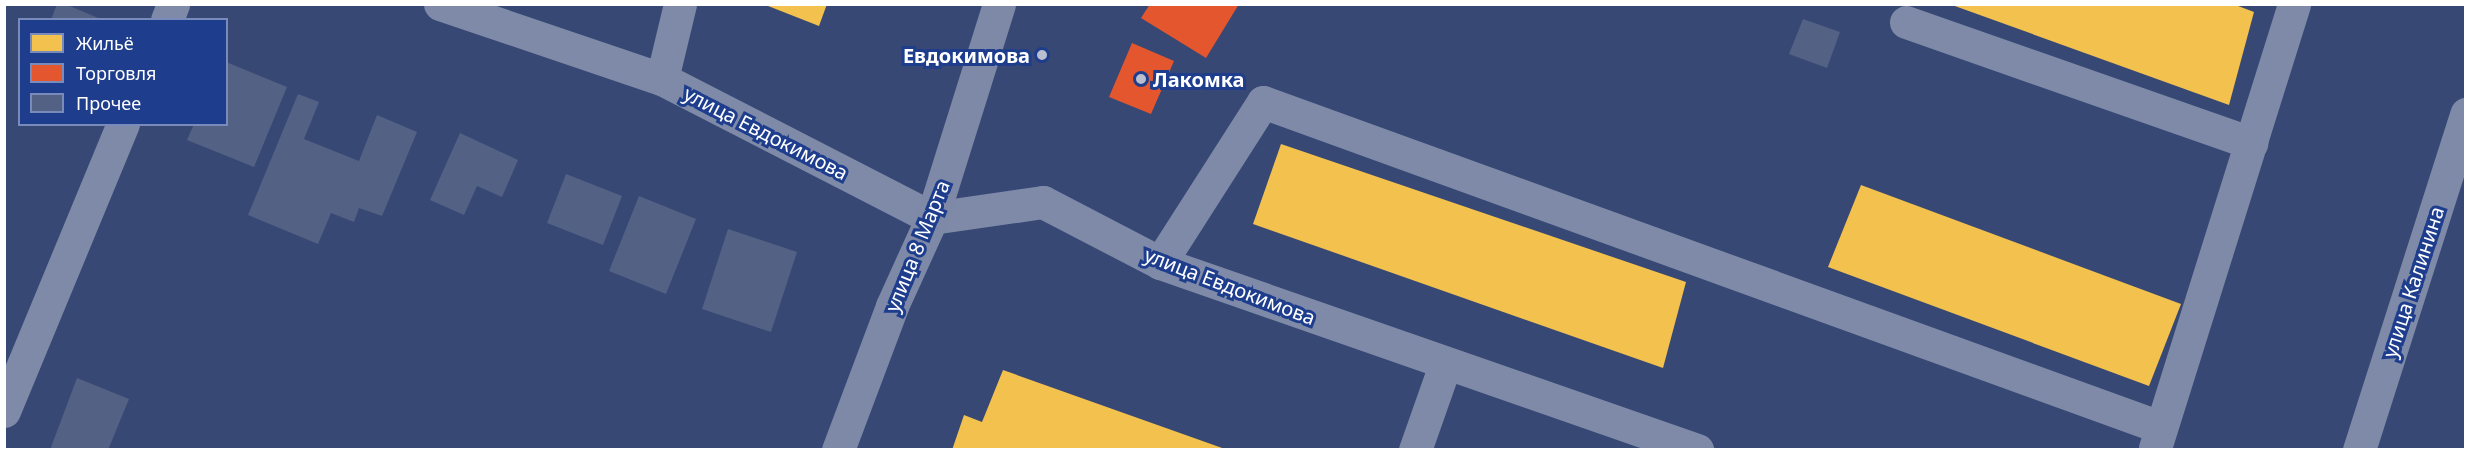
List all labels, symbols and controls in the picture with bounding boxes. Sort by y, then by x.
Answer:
legend [18,18,228,126]
text: Жильё [76,31,134,55]
place label: Евдокимова [903,43,1030,67]
marker: Евдокимова [1035,48,1049,62]
text: Торговля [76,61,156,85]
place label: Лакомка [1153,67,1244,91]
marker: Лакомка [1134,72,1148,86]
street label: улица Евдокимова [680,81,852,185]
text: Прочее [76,91,141,115]
street label: улица 8 Марта [880,177,954,315]
street label: улица Калинина [2377,203,2449,361]
street label: улица Евдокимова [1141,242,1319,330]

